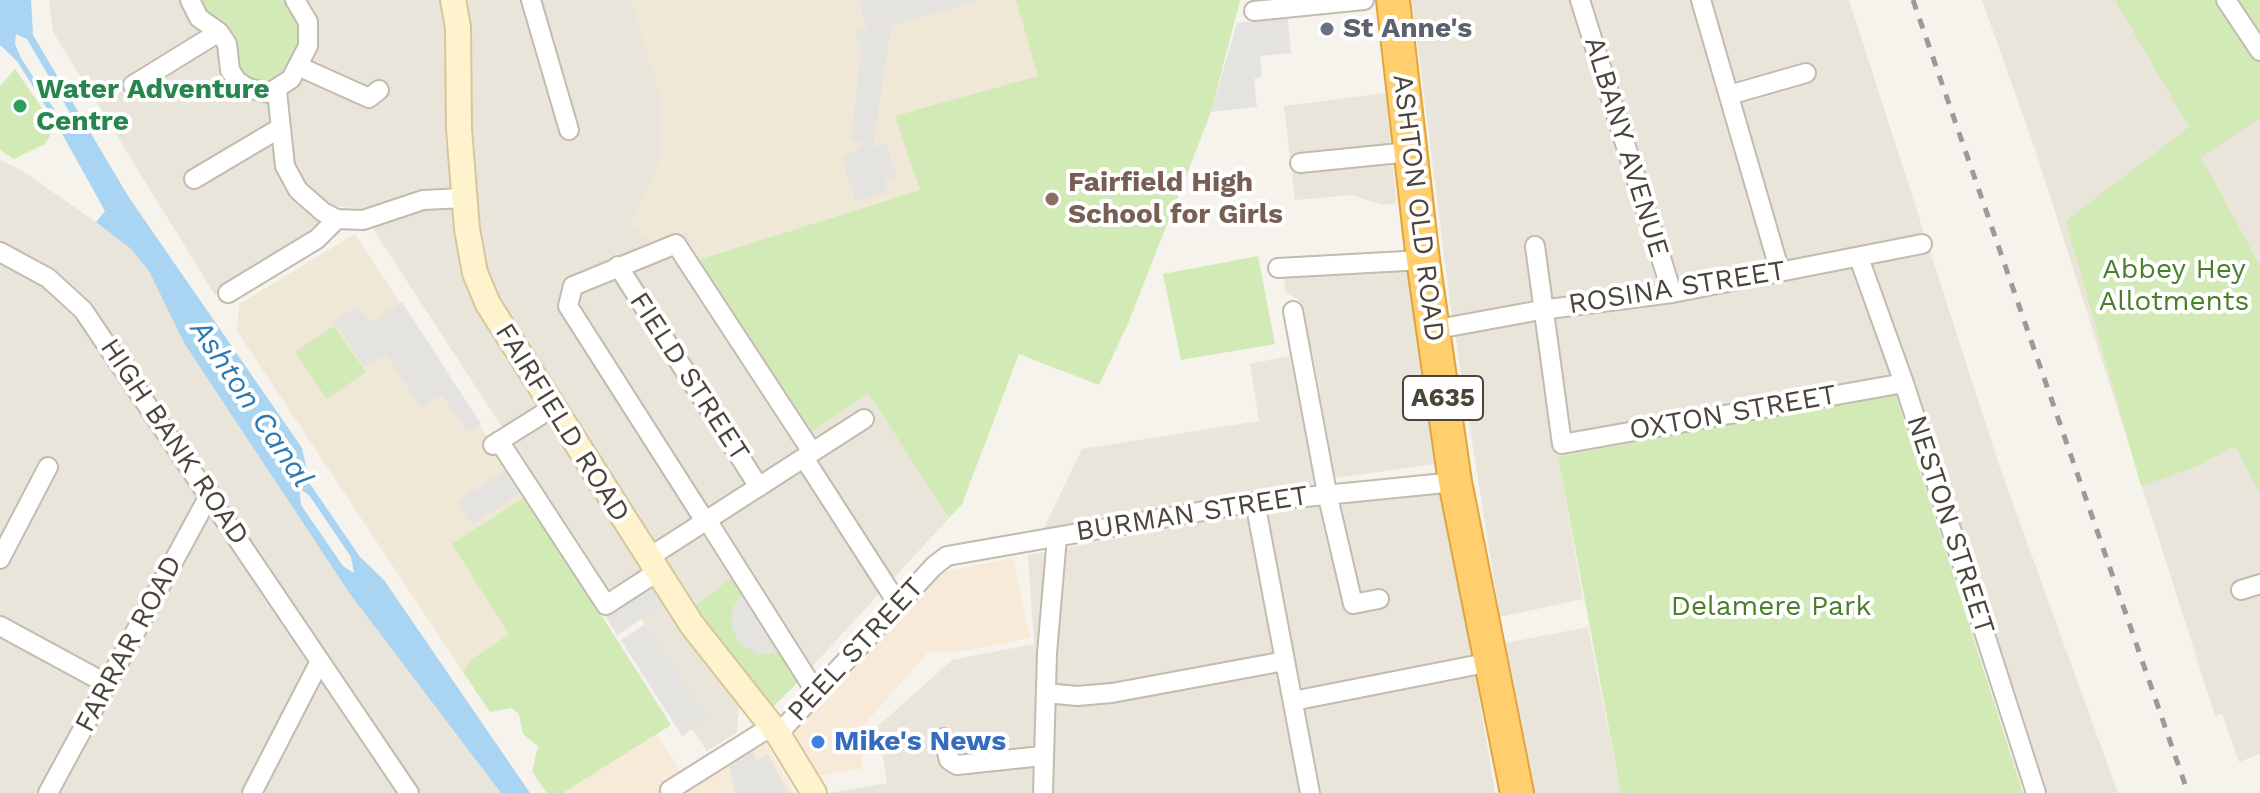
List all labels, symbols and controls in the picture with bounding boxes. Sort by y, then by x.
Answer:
place label: St Anne's [1343,12,1472,46]
marker: St Anne's [1318,20,1336,38]
street label: ALBANY AVENUE [1576,33,1676,261]
street label: ASHTON OLD ROAD [1385,72,1451,344]
place label: Water Adventure Centre [36,73,270,139]
marker: Water Adventure Centre [11,97,29,115]
place label: Fairfield High School for Girls [1068,166,1283,232]
marker: Fairfield High School for Girls [1043,190,1061,208]
park label: Abbey Hey Allotments [2099,253,2249,319]
street label: ROSINA STREET [1566,254,1788,322]
street label: FIELD STREET [622,286,756,468]
water label: Ashton Canal [182,313,320,495]
street label: FAIRFIELD ROAD [487,318,637,528]
street label: HIGH BANK ROAD [93,332,255,552]
road number: A635 [1403,376,1483,420]
street label: OXTON STREET [1627,378,1839,448]
street label: NESTON STREET [1899,411,2001,639]
street label: BURMAN STREET [1074,479,1310,549]
street label: FARRAR ROAD [68,550,190,738]
street label: PEEL STREET [781,571,931,729]
park label: Delamere Park [1671,590,1871,624]
place label: Mike's News [834,725,1006,759]
marker: Mike's News [809,733,827,751]

